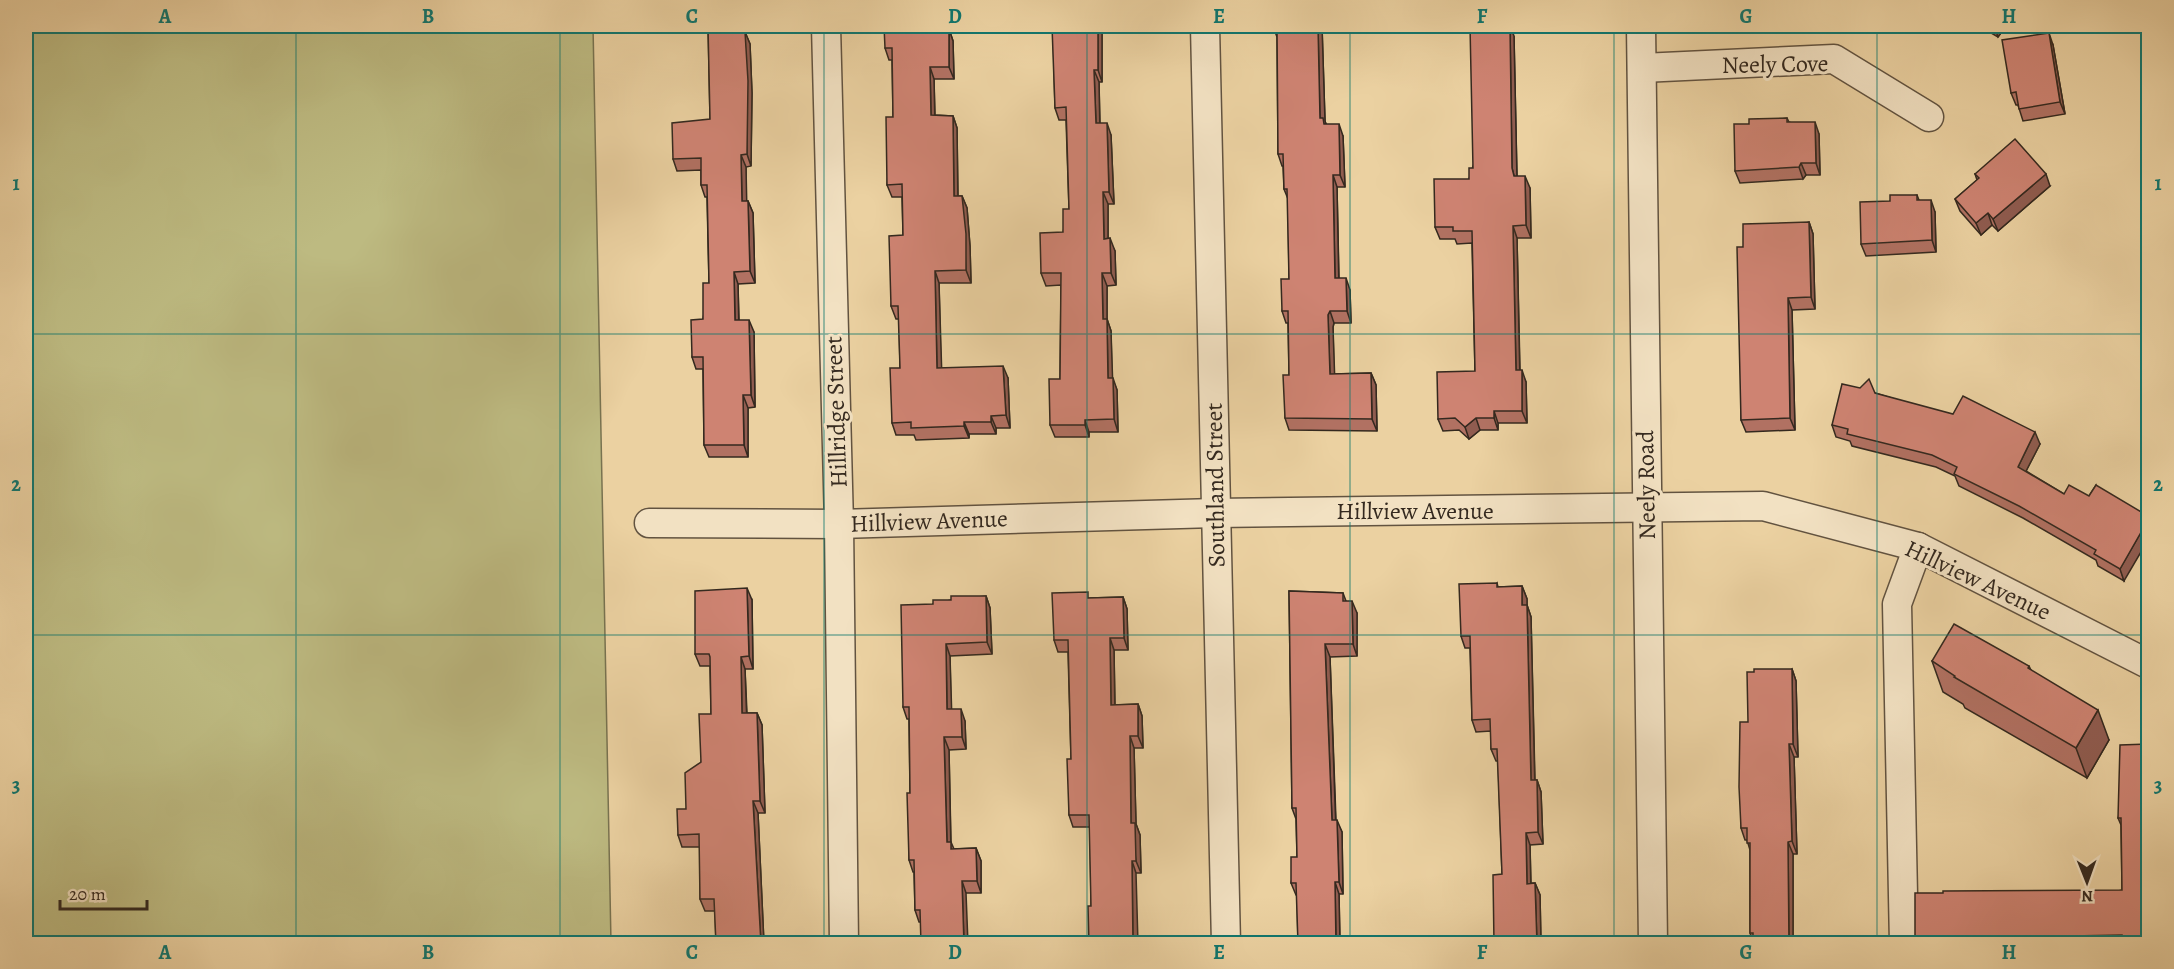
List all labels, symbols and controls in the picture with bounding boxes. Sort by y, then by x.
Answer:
text: A [158,3,172,30]
text: B [422,3,434,30]
text: C [686,3,698,30]
text: D [948,3,962,30]
text: E [1213,3,1225,30]
text: F [1477,3,1488,30]
text: G [1739,3,1753,30]
text: H [2002,3,2017,30]
street label: Neely Cove [1721,47,1829,81]
text: 1 [12,170,20,197]
text: 1 [2154,170,2162,197]
street label: Hillridge Street [817,336,855,488]
street label: Southland Street [1198,402,1232,568]
street label: Neely Road [1629,430,1663,540]
text: 2 [11,471,21,498]
text: 2 [2153,471,2163,498]
street label: Hillview Avenue [1336,495,1494,527]
street label: Hillview Avenue [850,502,1008,540]
street label: Hillview Avenue [1900,532,2056,628]
text: 3 [12,772,20,799]
text: 3 [2154,772,2162,799]
north arrow [2057,852,2117,912]
scale bar [60,873,147,911]
text: 20 m [69,882,106,906]
text: N [2081,885,2093,907]
text: A [158,939,172,966]
text: B [422,939,434,966]
text: C [686,939,698,966]
text: D [948,939,962,966]
text: E [1213,939,1225,966]
text: F [1477,939,1488,966]
text: G [1739,939,1753,966]
text: H [2002,939,2017,966]

